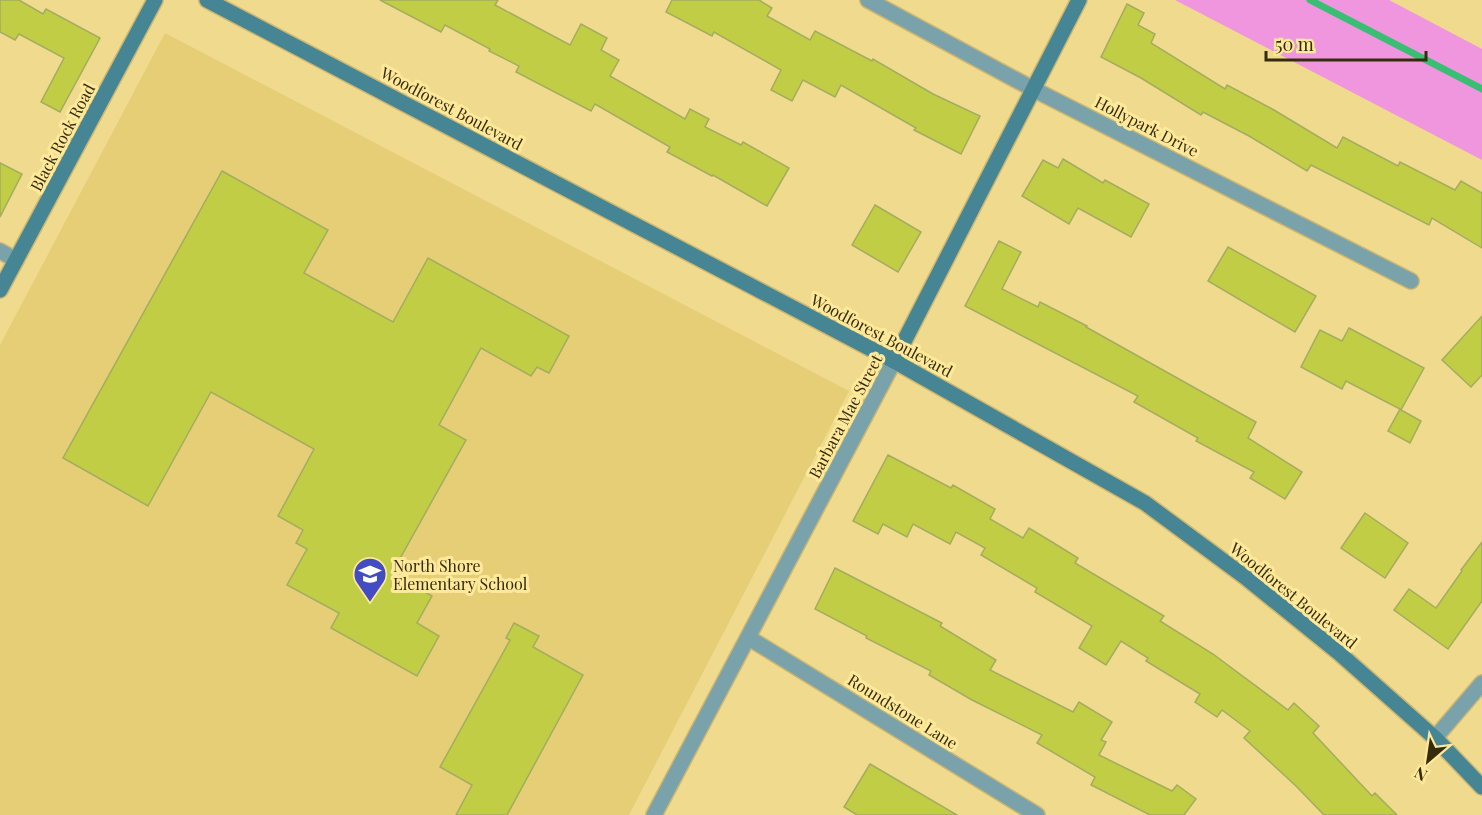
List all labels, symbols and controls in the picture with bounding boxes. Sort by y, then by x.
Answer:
scale bar [1266,24,1426,62]
text: 50 m [1275,32,1314,56]
street label: Woodforest Boulevard [377,61,527,154]
street label: Black Rock Road [25,80,99,194]
street label: Hollypark Drive [1092,91,1202,161]
street label: Woodforest Boulevard [807,288,957,381]
street label: Barbara Mae Street [803,350,887,482]
street label: Woodforest Boulevard [1225,537,1362,653]
place label: North Shore Elementary School [393,555,528,594]
school or university icon: North Shore Elementary School [352,556,388,603]
street label: Roundstone Lane [844,669,962,753]
north arrow [1398,731,1458,791]
text: N [1410,762,1431,787]

